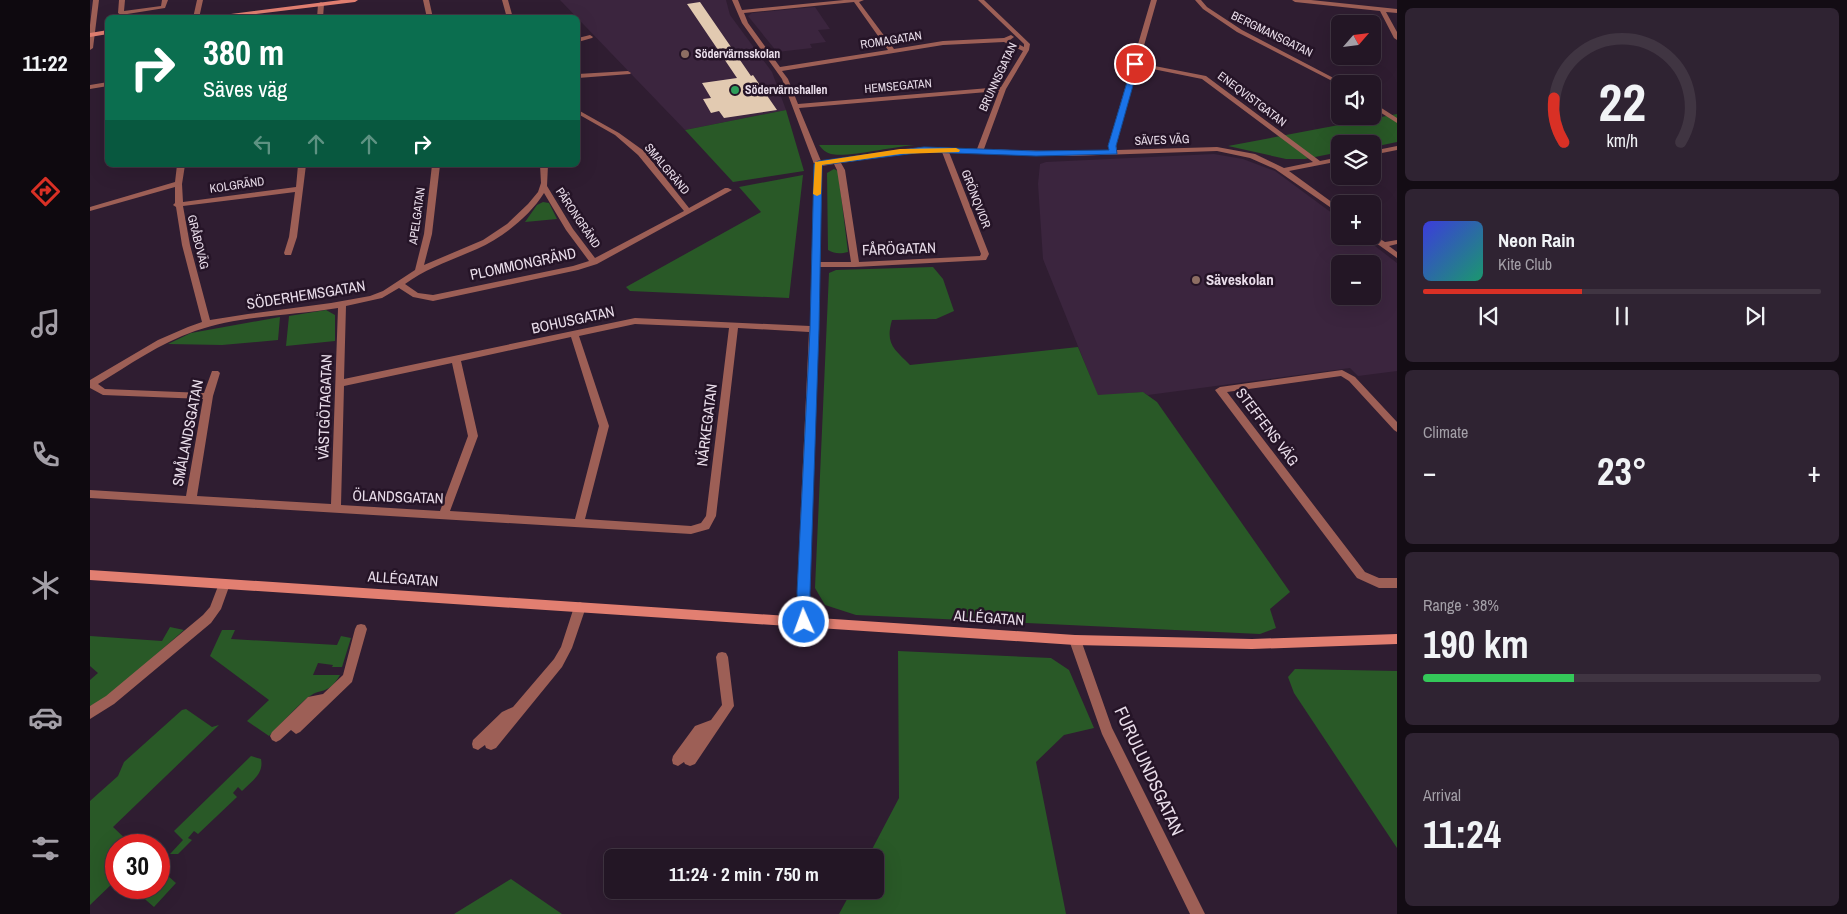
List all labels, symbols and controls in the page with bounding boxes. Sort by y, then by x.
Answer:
street label: BERGMANSGATAN [1229,7,1315,61]
north arrow [1331,15,1381,65]
map controls [1331,15,1381,305]
street label: ROMAGATAN [859,27,923,53]
text: 380 m [203,29,284,76]
icon: right [120,35,185,100]
street label: BRUNNSGATAN [975,40,1021,114]
pin [1114,43,1156,85]
place label: Södervärnsskolan [695,46,780,62]
text: 11:22 [22,48,68,78]
marker: Södervärnsskolan [679,48,691,60]
icon: arrive [1121,50,1149,78]
text: 22 [1598,67,1646,137]
street label: ENEQVISTGATAN [1214,68,1290,130]
text: Säves väg [203,74,287,104]
street label: HEMSEGATAN [864,75,932,97]
button: sound [1331,75,1381,125]
place label: Södervärnshallen [745,82,828,98]
marker: Södervärnshallen [729,84,741,96]
text: km/h [1606,129,1638,153]
icon: left [249,130,277,158]
icon: ahead [302,130,330,158]
icon: ahead [355,130,383,158]
icon: right [408,130,436,158]
street label: SÄVES VÄG [1134,131,1190,149]
button: layers [1331,135,1381,185]
street label: SMALGRÄND [641,140,693,198]
street label: GRÖNQVIOR [958,167,995,230]
street label: KOLGRÄND [209,173,265,197]
icon: directions [28,174,63,209]
street label: PÄRONGRÄND [552,185,604,251]
street label: APELGATAN [405,186,429,247]
button: + [1331,195,1381,245]
street label: GRÅBOVÄG [184,213,212,271]
text: Neon Rain [1498,227,1575,253]
street label: FÅRÖGATAN [862,237,936,260]
street label: PLOMMONGRÄND [468,242,578,285]
text: Kite Club [1498,253,1552,275]
button: − [1331,255,1381,305]
place label: Säveskolan [1206,269,1274,290]
marker: Säveskolan [1190,274,1202,286]
street label: SÖDERHEMSGATAN [245,275,367,314]
street label: BOHUSGATAN [529,300,616,339]
icon: previous [1475,302,1503,330]
icon: pause [1608,302,1636,330]
icon: next [1741,302,1769,330]
icon: music [28,306,63,341]
street label: VÄSTGÖTAGATAN [312,354,337,460]
street label: SMÅLANDSGATAN [167,378,208,488]
street label: NÄRKEGATAN [691,382,722,467]
street label: STEFFENS VÄG [1231,383,1304,470]
text: Climate [1423,421,1468,443]
icon: phone [28,437,63,472]
text: 23° [1597,446,1647,497]
text: − [1423,453,1436,491]
text: + [1808,453,1821,491]
street label: ÖLANDSGATAN [352,484,444,509]
street label: ALLÉGATAN [366,565,439,591]
icon: climate [28,568,63,603]
text: Range · 38% [1423,594,1499,616]
position arrow [777,595,829,647]
street label: ALLÉGATAN [952,604,1025,630]
text: 190 km [1423,619,1529,670]
icon: car [28,700,63,735]
street label: FURULUNDSGATAN [1109,702,1190,839]
text: Arrival [1423,784,1461,806]
text: 11:24 [1423,809,1501,860]
icon: filters [28,831,63,866]
speed limit sign: 30 [105,834,170,899]
text: 11:24 · 2 min · 750 m [669,861,819,887]

